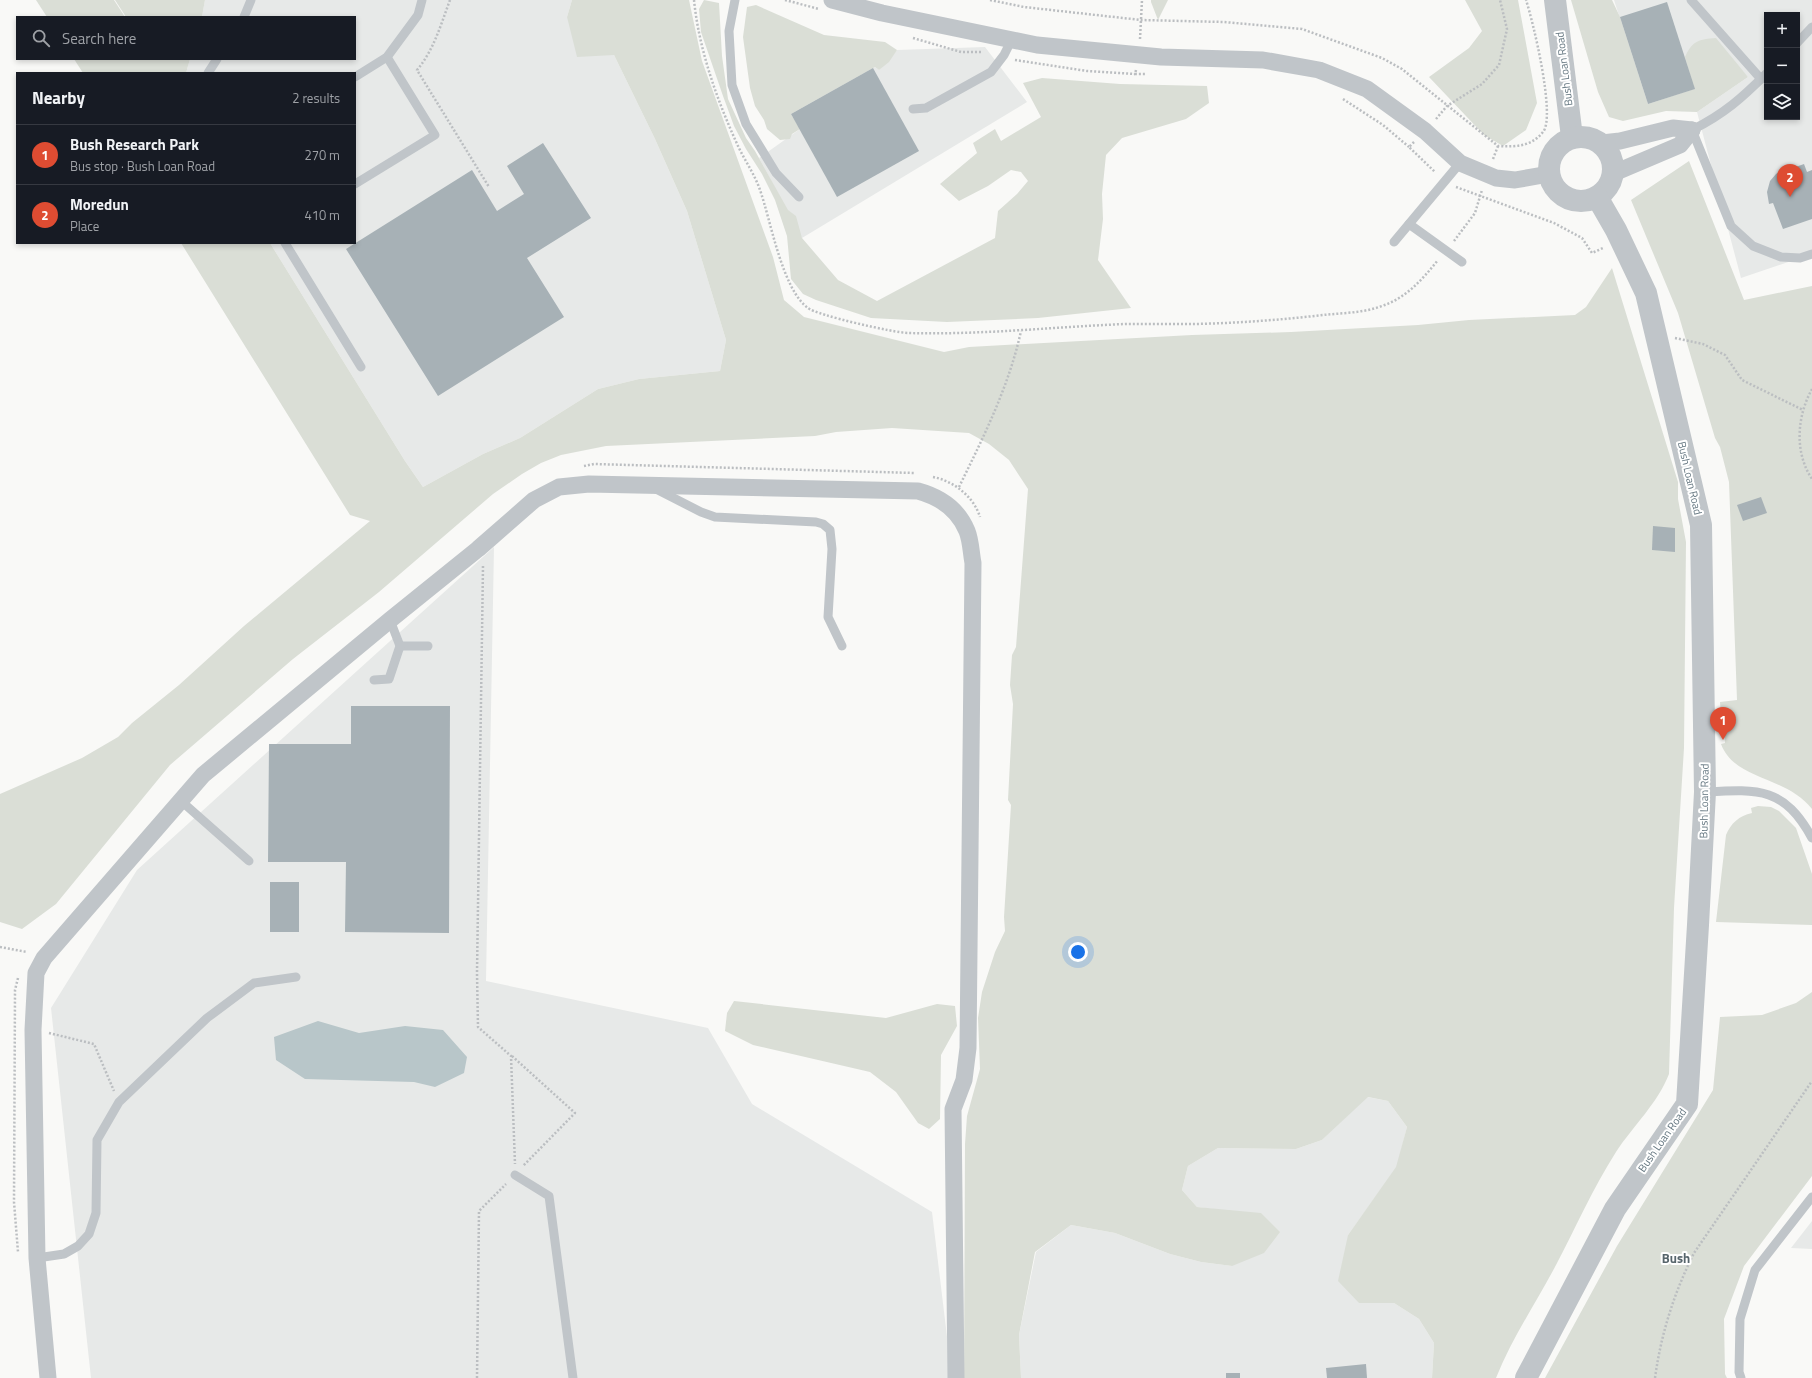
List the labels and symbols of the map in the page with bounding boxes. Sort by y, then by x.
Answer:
street label: Bush Loan Road [1551,31,1576,107]
pin: 2 [1777,164,1803,197]
street label: Bush Loan Road [1674,440,1706,516]
pin: 1 [1710,707,1736,740]
street label: Bush Loan Road [1695,763,1713,839]
your location [1068,942,1088,962]
street label: Bush Loan Road [1634,1105,1690,1175]
district label: Bush [1662,1248,1690,1268]

